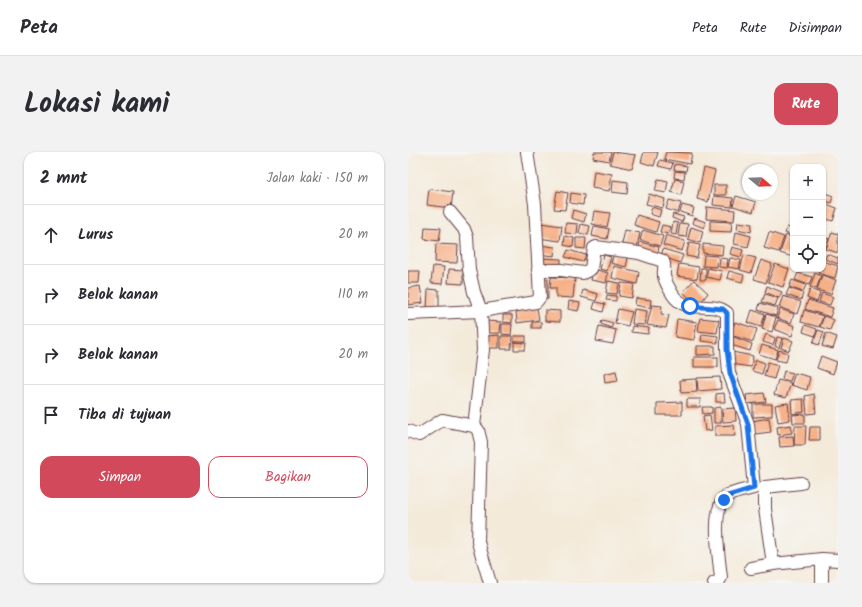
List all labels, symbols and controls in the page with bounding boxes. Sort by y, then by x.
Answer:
text: Peta [20,13,58,43]
text: Peta [692,17,718,39]
text: Rute [740,17,766,39]
text: Disimpan [788,17,842,39]
text: Lokasi kami [24,82,170,127]
button: Rute [774,83,838,125]
north arrow [742,164,778,200]
map controls [790,164,826,272]
button: + [790,164,826,200]
text: 2 mnt [40,165,87,192]
text: Jalan kaki · 150 m [266,168,368,189]
button: − [790,200,826,236]
text: Lurus [78,223,113,247]
icon: ahead [40,224,62,246]
text: 20 m [338,224,368,245]
button: locate [790,236,826,272]
text: Belok kanan [78,283,158,307]
icon: right [40,284,62,306]
text: 110 m [338,284,368,305]
route start [681,297,699,315]
text: Belok kanan [78,343,158,367]
icon: right [40,344,62,366]
text: 20 m [338,344,368,365]
text: Tiba di tujuan [78,403,171,427]
icon: arrive [40,404,62,426]
button: Simpan [40,456,200,498]
button: Bagikan [208,456,368,498]
route end [715,491,733,509]

